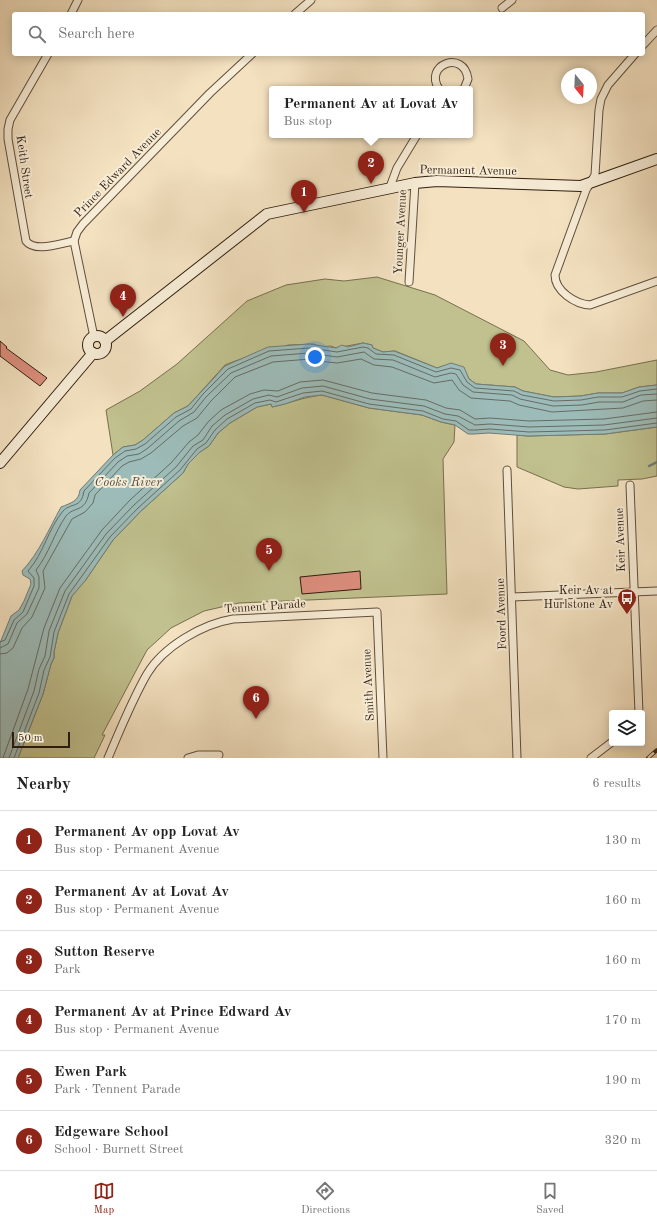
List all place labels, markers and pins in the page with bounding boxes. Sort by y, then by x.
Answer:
pin: 2 [358,151,384,184]
pin: 1 [291,180,317,213]
pin: 4 [110,284,136,317]
pin: 3 [490,333,516,366]
pin: 5 [256,538,282,571]
place label: Keir Av at Hurlstone Av [543,585,614,611]
bus stop icon: Keir Av at Hurlstone Av [616,587,638,615]
pin: 6 [243,686,269,719]

